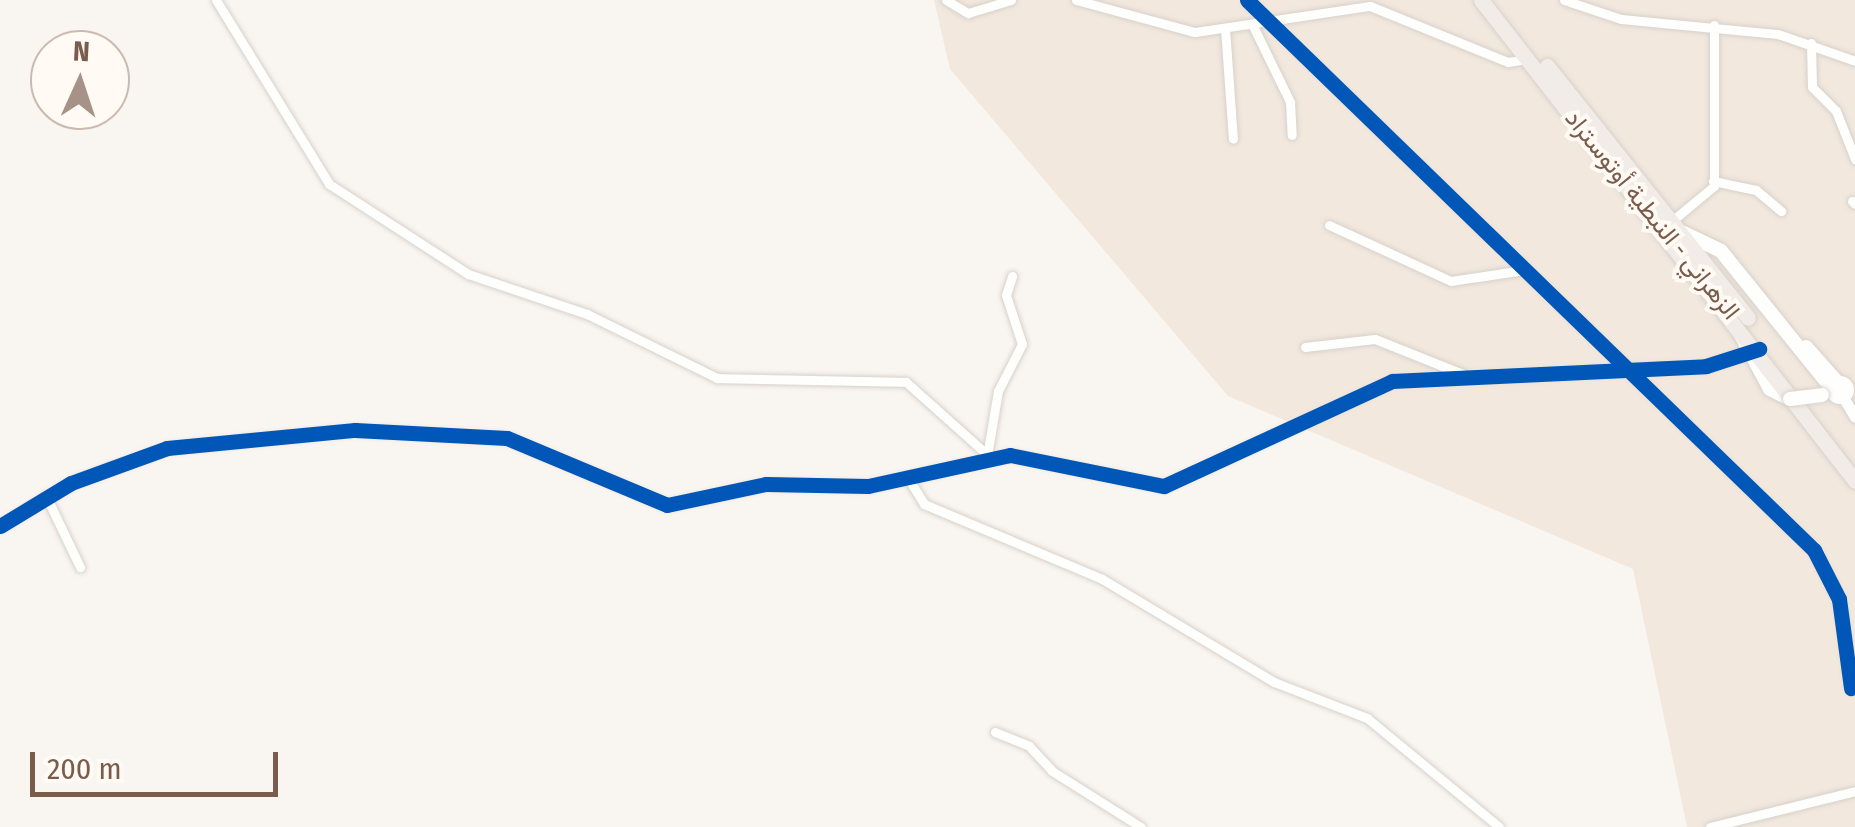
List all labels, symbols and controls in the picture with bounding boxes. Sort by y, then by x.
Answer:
north arrow [30,30,130,130]
text: N [72,35,91,68]
street label: الزهراني - النبطية أوتوستراد [1558,104,1746,326]
scale bar [35,732,282,794]
text: 200 m [47,751,122,787]

